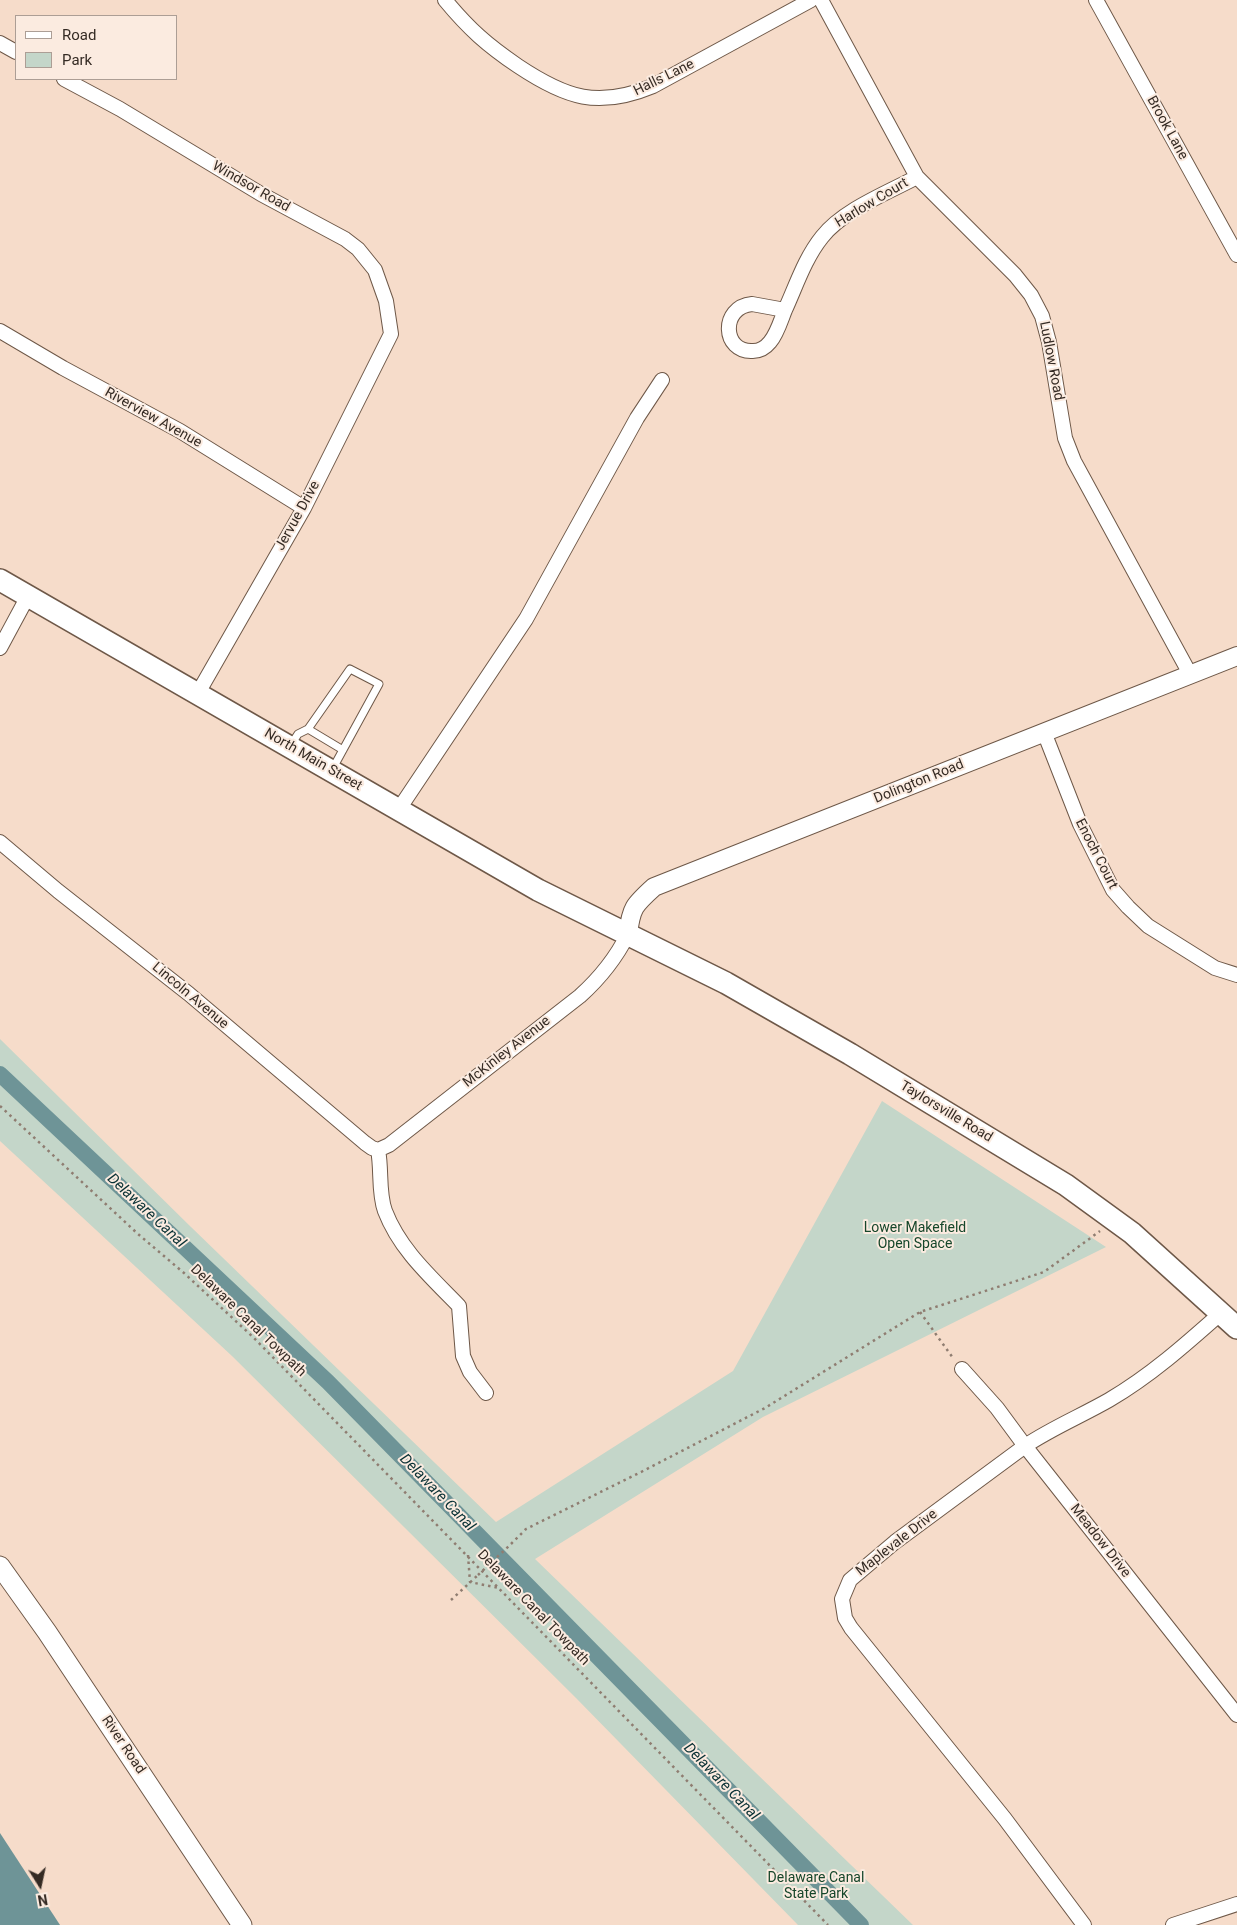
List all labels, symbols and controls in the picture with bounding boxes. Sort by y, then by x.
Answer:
legend [15,15,178,80]
text: Road [62,26,96,44]
text: Park [62,51,92,69]
street label: Halls Lane [631,56,697,100]
street label: Brook Lane [1143,93,1191,163]
street label: Windsor Road [209,158,293,216]
street label: Harlow Court [832,175,912,231]
street label: Ludlow Road [1035,320,1067,402]
street label: Riverview Avenue [102,384,204,452]
street label: Jervue Drive [272,478,324,554]
street label: North Main Street [261,725,365,795]
street label: Dolington Road [872,756,966,808]
street label: Enoch Court [1071,816,1121,892]
street label: Lincoln Avenue [148,959,232,1033]
street label: McKinley Avenue [460,1013,554,1091]
street label: Taylorsville Road [897,1078,995,1146]
water label: Delaware Canal [103,1170,189,1252]
park label: Lower Makefield Open Space [864,1220,966,1252]
street label: Delaware Canal Towpath [187,1261,309,1381]
water label: Delaware Canal [396,1451,478,1535]
street label: Meadow Drive [1066,1501,1134,1581]
street label: Maplevale Drive [853,1506,941,1580]
street label: Delaware Canal Towpath [473,1547,593,1669]
street label: River Road [97,1713,149,1777]
water label: Delaware Canal [680,1740,762,1824]
north arrow [15,1860,65,1910]
park label: Delaware Canal State Park [768,1870,864,1902]
text: N [36,1891,49,1909]

